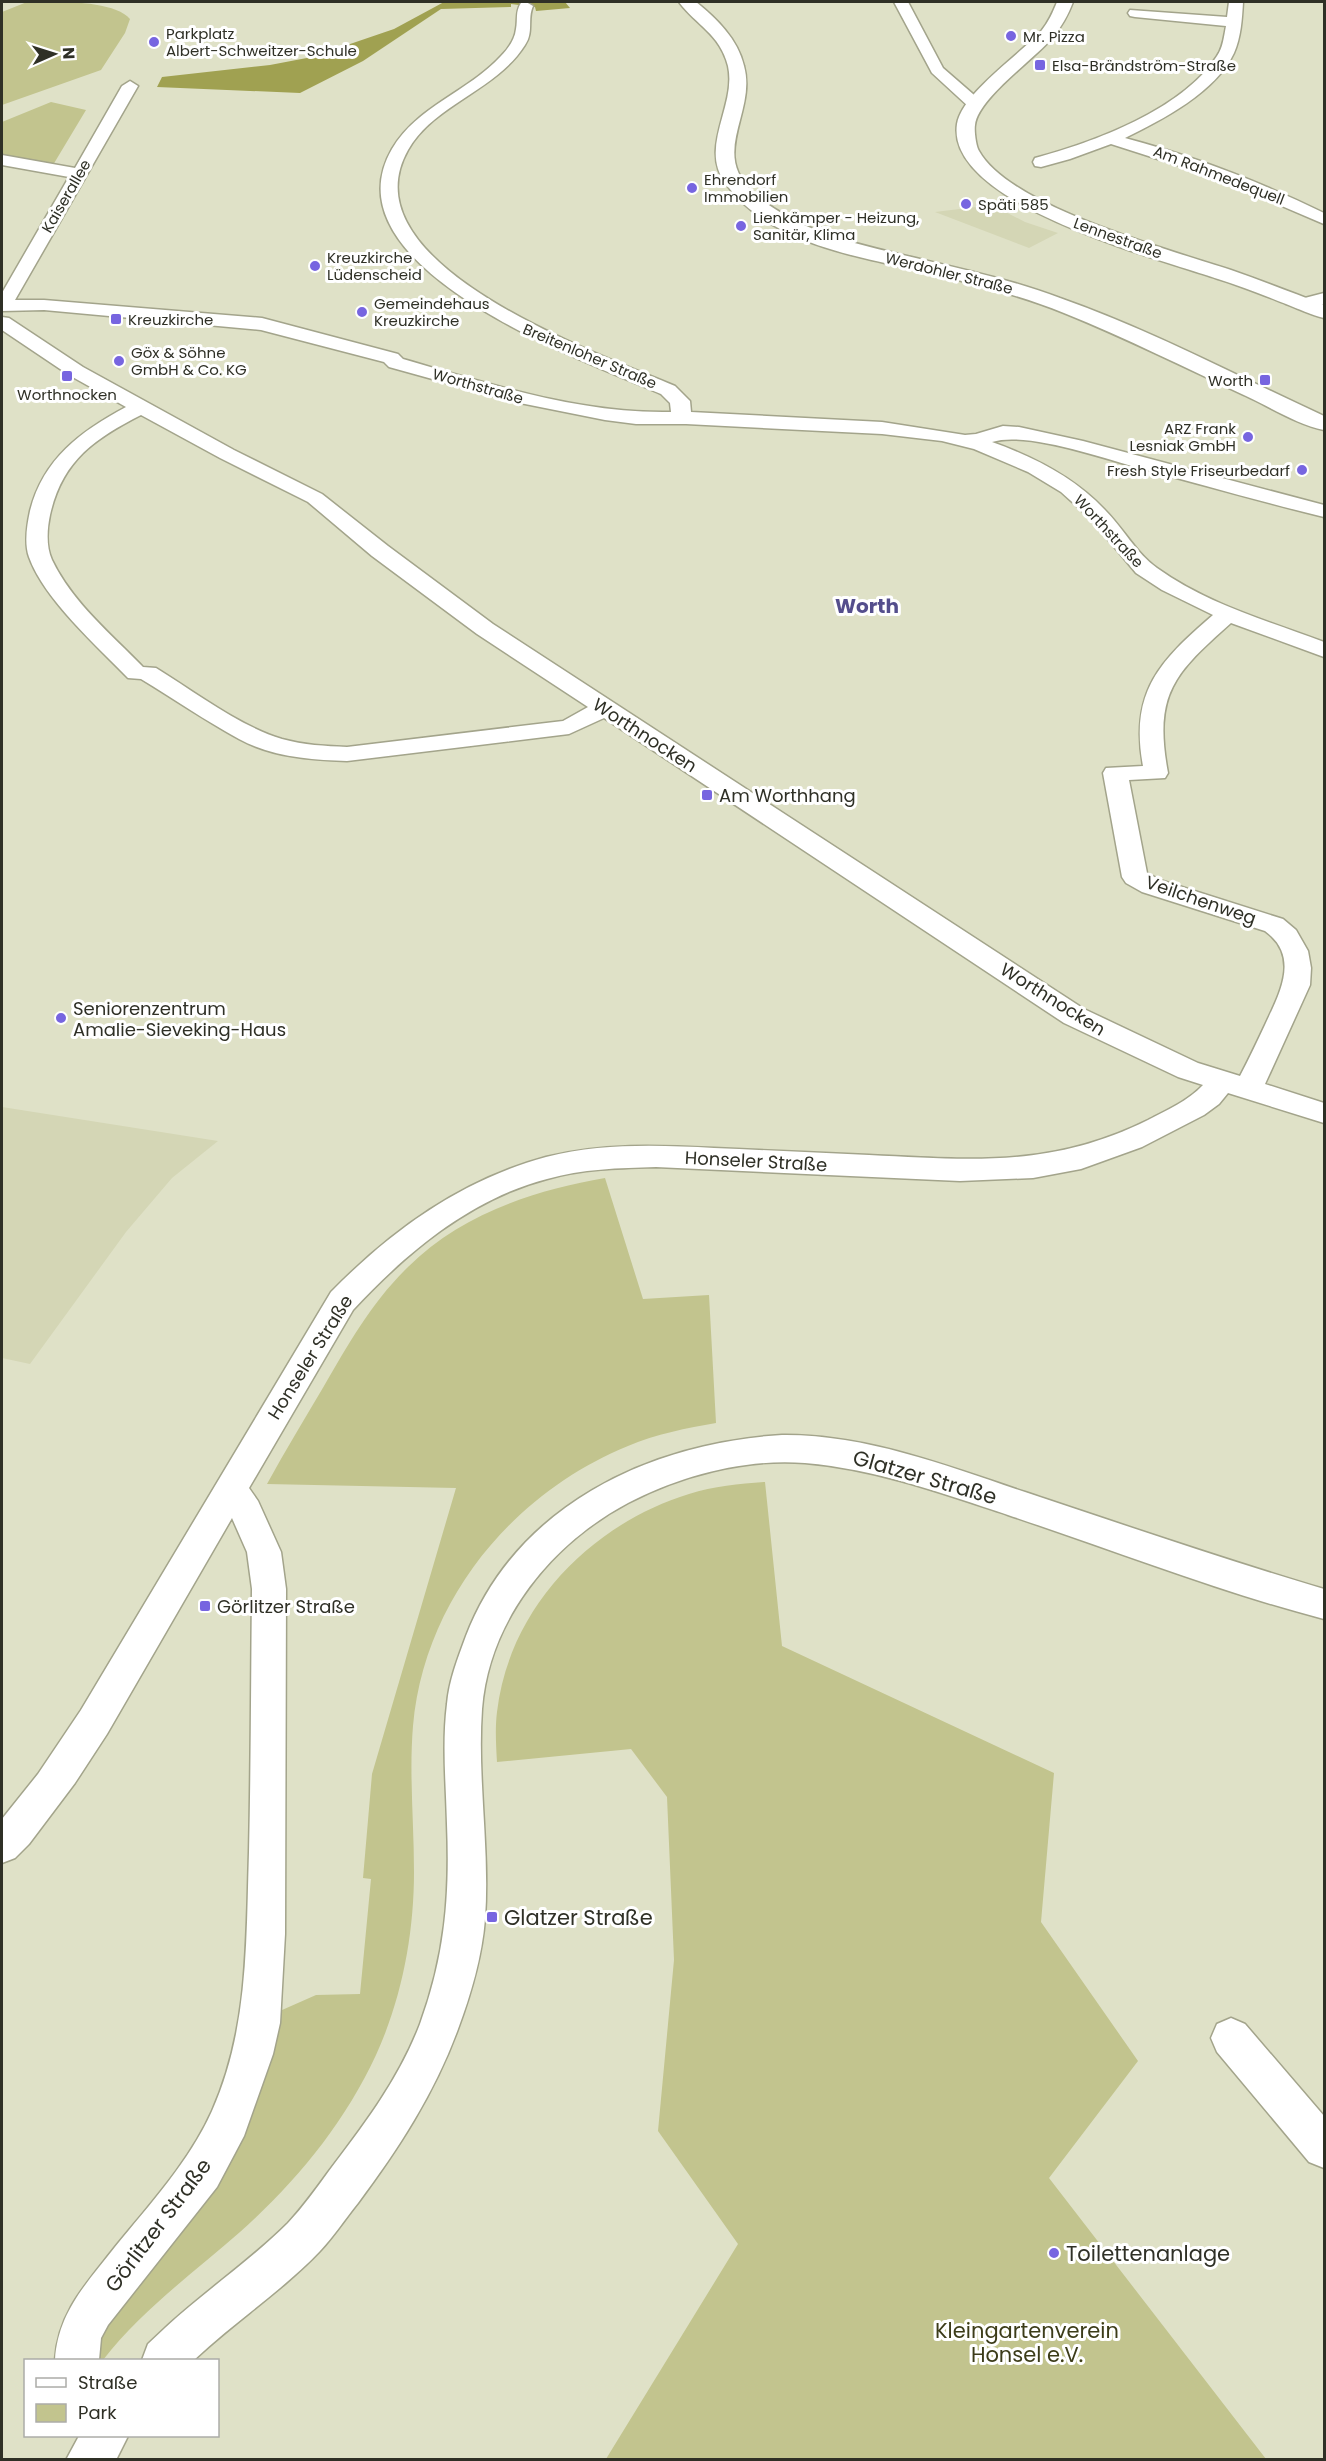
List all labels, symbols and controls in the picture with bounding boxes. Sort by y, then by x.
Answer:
place label: Parkplatz Albert-Schweitzer-Schule [166,23,357,61]
north arrow [24,24,84,84]
place label: Mr. Pizza [1023,26,1085,47]
marker: Mr. Pizza [1004,29,1018,43]
marker: Parkplatz Albert-Schweitzer-Schule [147,35,161,49]
text: N [57,47,80,60]
place label: Elsa-Brändström-Straße [1052,55,1236,76]
marker: Elsa-Brändström-Straße [1033,58,1047,72]
street label: Am Rahmedequell [1150,140,1288,210]
street label: Kaiserallee [36,155,96,237]
place label: Ehrendorf Immobilien [704,169,788,207]
marker: Ehrendorf Immobilien [685,181,699,195]
place label: Späti 585 [978,194,1049,215]
marker: Späti 585 [959,197,973,211]
place label: Lienkämper - Heizung, Sanitär, Klima [753,207,919,245]
street label: Lennestraße [1071,212,1165,264]
marker: Lienkämper - Heizung, Sanitär, Klima [734,219,748,233]
place label: Kreuzkirche Lüdenscheid [327,247,422,285]
street label: Werdohler Straße [883,247,1015,299]
marker: Kreuzkirche Lüdenscheid [308,259,322,273]
place label: Gemeindehaus Kreuzkirche [374,293,490,331]
marker: Gemeindehaus Kreuzkirche [355,305,369,319]
place label: Kreuzkirche [128,309,213,330]
marker: Kreuzkirche [109,312,123,326]
street label: Breitenloher Straße [520,318,660,394]
place label: Göx & Söhne GmbH & Co. KG [131,342,247,380]
marker: Göx & Söhne GmbH & Co. KG [112,354,126,368]
street label: Worthstraße [430,363,526,409]
marker: Worthnocken [60,369,74,383]
place label: Worth [1208,370,1253,391]
marker: Worth [1258,373,1272,387]
place label: Worthnocken [17,384,117,405]
place label: ARZ Frank Lesniak GmbH [1130,418,1236,456]
marker: ARZ Frank Lesniak GmbH [1241,430,1255,444]
place label: Fresh Style Friseurbedarf [1107,460,1290,481]
marker: Fresh Style Friseurbedarf [1295,463,1309,477]
street label: Worthstraße [1069,490,1149,572]
district label: Worth [835,592,899,620]
street label: Worthnocken [588,692,702,778]
place label: Am Worthhang [719,783,856,808]
marker: Am Worthhang [700,788,714,802]
street label: Veilchenweg [1142,869,1260,931]
street label: Worthnocken [996,957,1110,1041]
place label: Seniorenzentrum Amalie-Sieveking-Haus [73,996,286,1042]
marker: Seniorenzentrum Amalie-Sieveking-Haus [54,1011,68,1025]
street label: Honseler Straße [684,1145,828,1177]
street label: Honseler Straße [262,1290,358,1424]
street label: Glatzer Straße [850,1443,1000,1511]
place label: Görlitzer Straße [217,1594,355,1619]
marker: Görlitzer Straße [198,1599,212,1613]
place label: Glatzer Straße [504,1903,653,1932]
marker: Glatzer Straße [485,1910,499,1924]
street label: Görlitzer Straße [98,2152,218,2298]
place label: Toilettenanlage [1066,2239,1230,2268]
marker: Toilettenanlage [1047,2246,1061,2260]
park label: Kleingartenverein Honsel e.V. [935,2316,1119,2369]
legend [24,2359,219,2437]
text: Straße [78,2370,137,2395]
text: Park [78,2400,117,2425]

